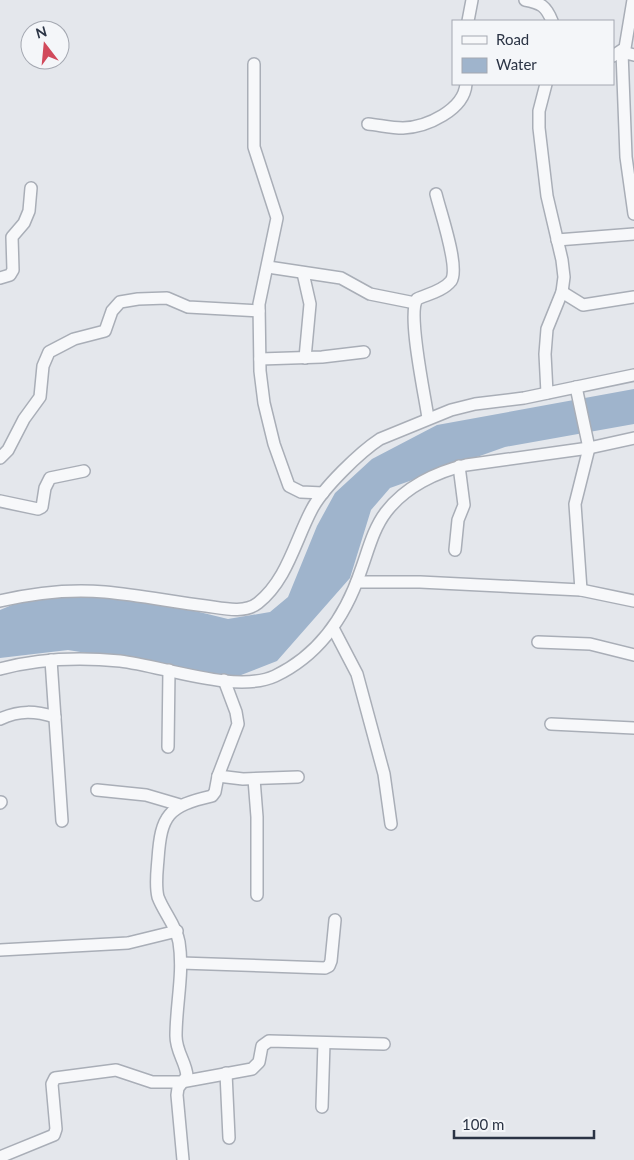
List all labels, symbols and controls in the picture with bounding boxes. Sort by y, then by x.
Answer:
north arrow [20,20,70,70]
legend [452,20,614,85]
text: N [34,22,49,42]
text: Road [496,30,529,48]
text: Water [496,55,537,73]
scale bar [454,1108,594,1140]
text: 100 m [462,1115,504,1133]

